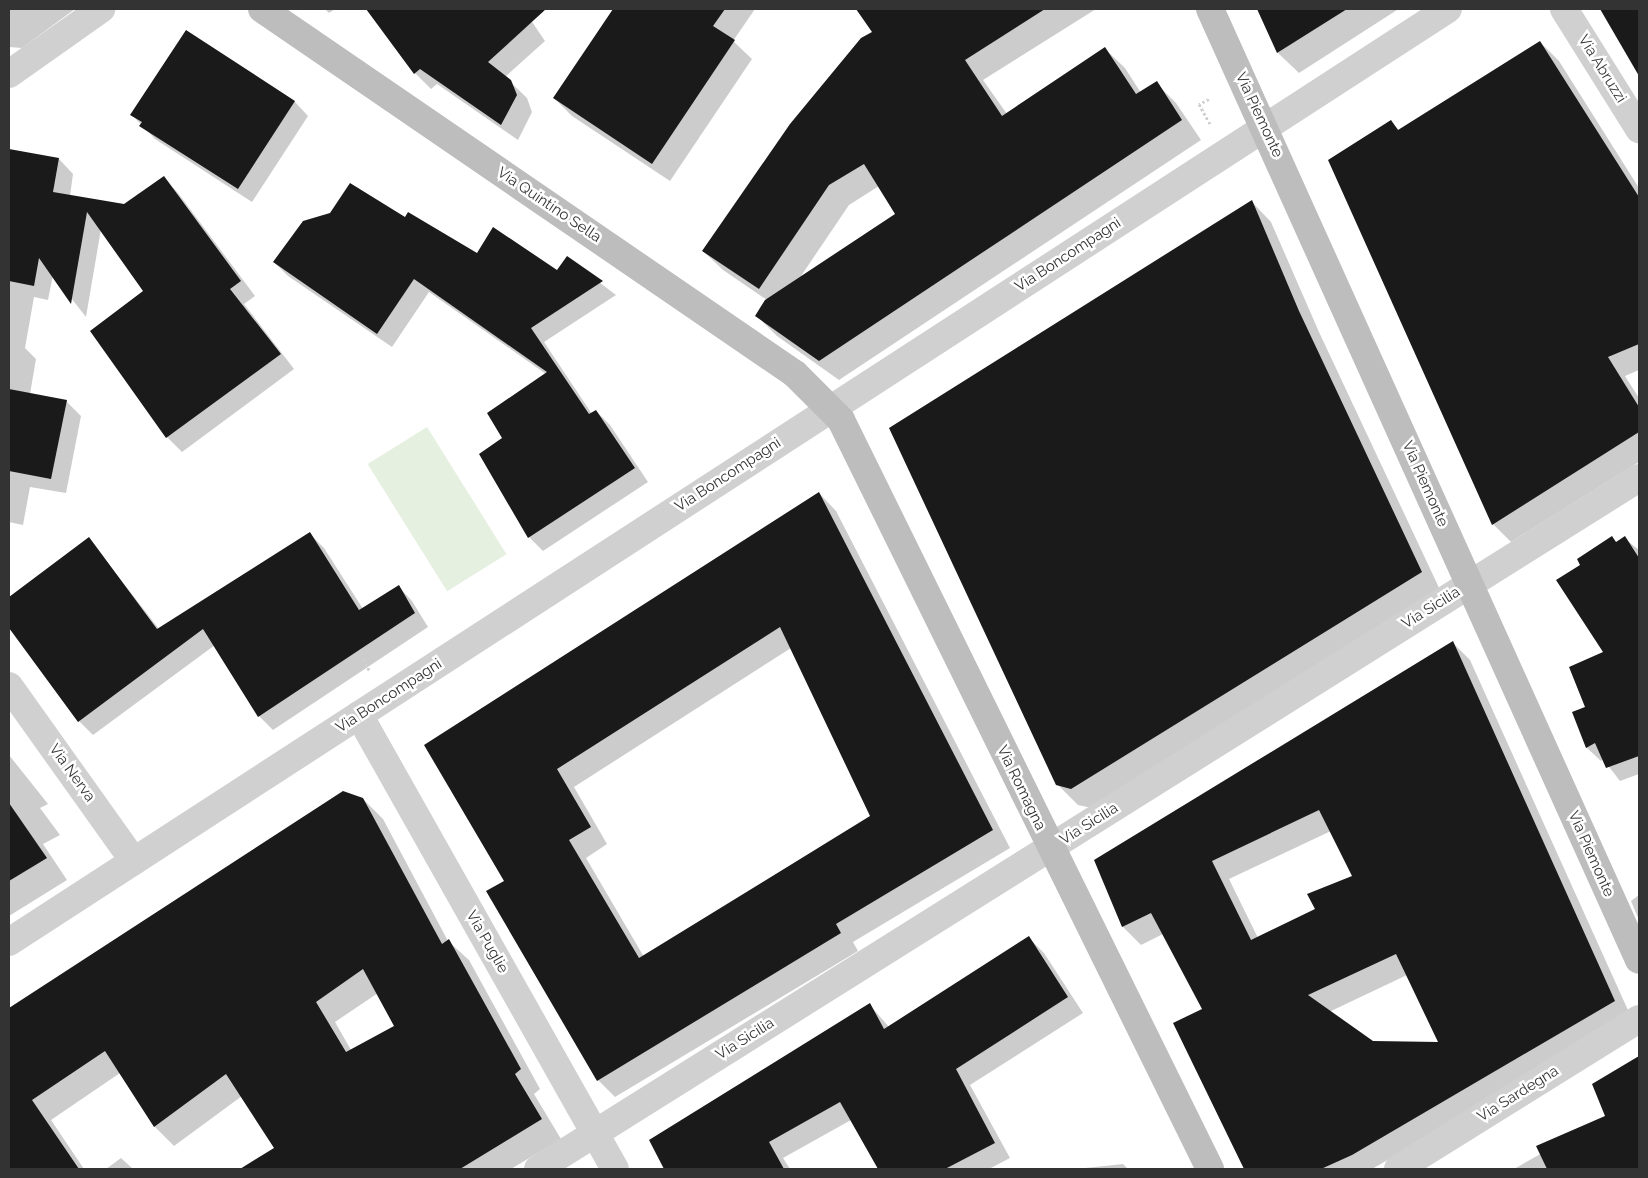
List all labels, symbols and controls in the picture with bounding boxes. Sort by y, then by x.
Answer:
street label: Via Abruzzi [1574,32,1630,106]
street label: Via Piemonte [1231,70,1287,160]
street label: Via Quintino Sella [494,164,604,246]
street label: Via Boncompagni [1012,214,1124,296]
street label: Via Boncompagni [672,434,784,516]
street label: Via Piemonte [1398,438,1452,530]
street label: Via Sicilia [1399,583,1463,633]
street label: Via Boncompagni [333,655,445,737]
street label: Via Nerva [45,741,99,805]
street label: Via Romagna [993,743,1049,833]
street label: Via Sicilia [1057,799,1121,849]
street label: Via Piemonte [1564,808,1618,900]
street label: Via Puglie [462,908,512,976]
street label: Via Sicilia [713,1014,777,1064]
street label: Via Sardegna [1474,1062,1562,1126]

